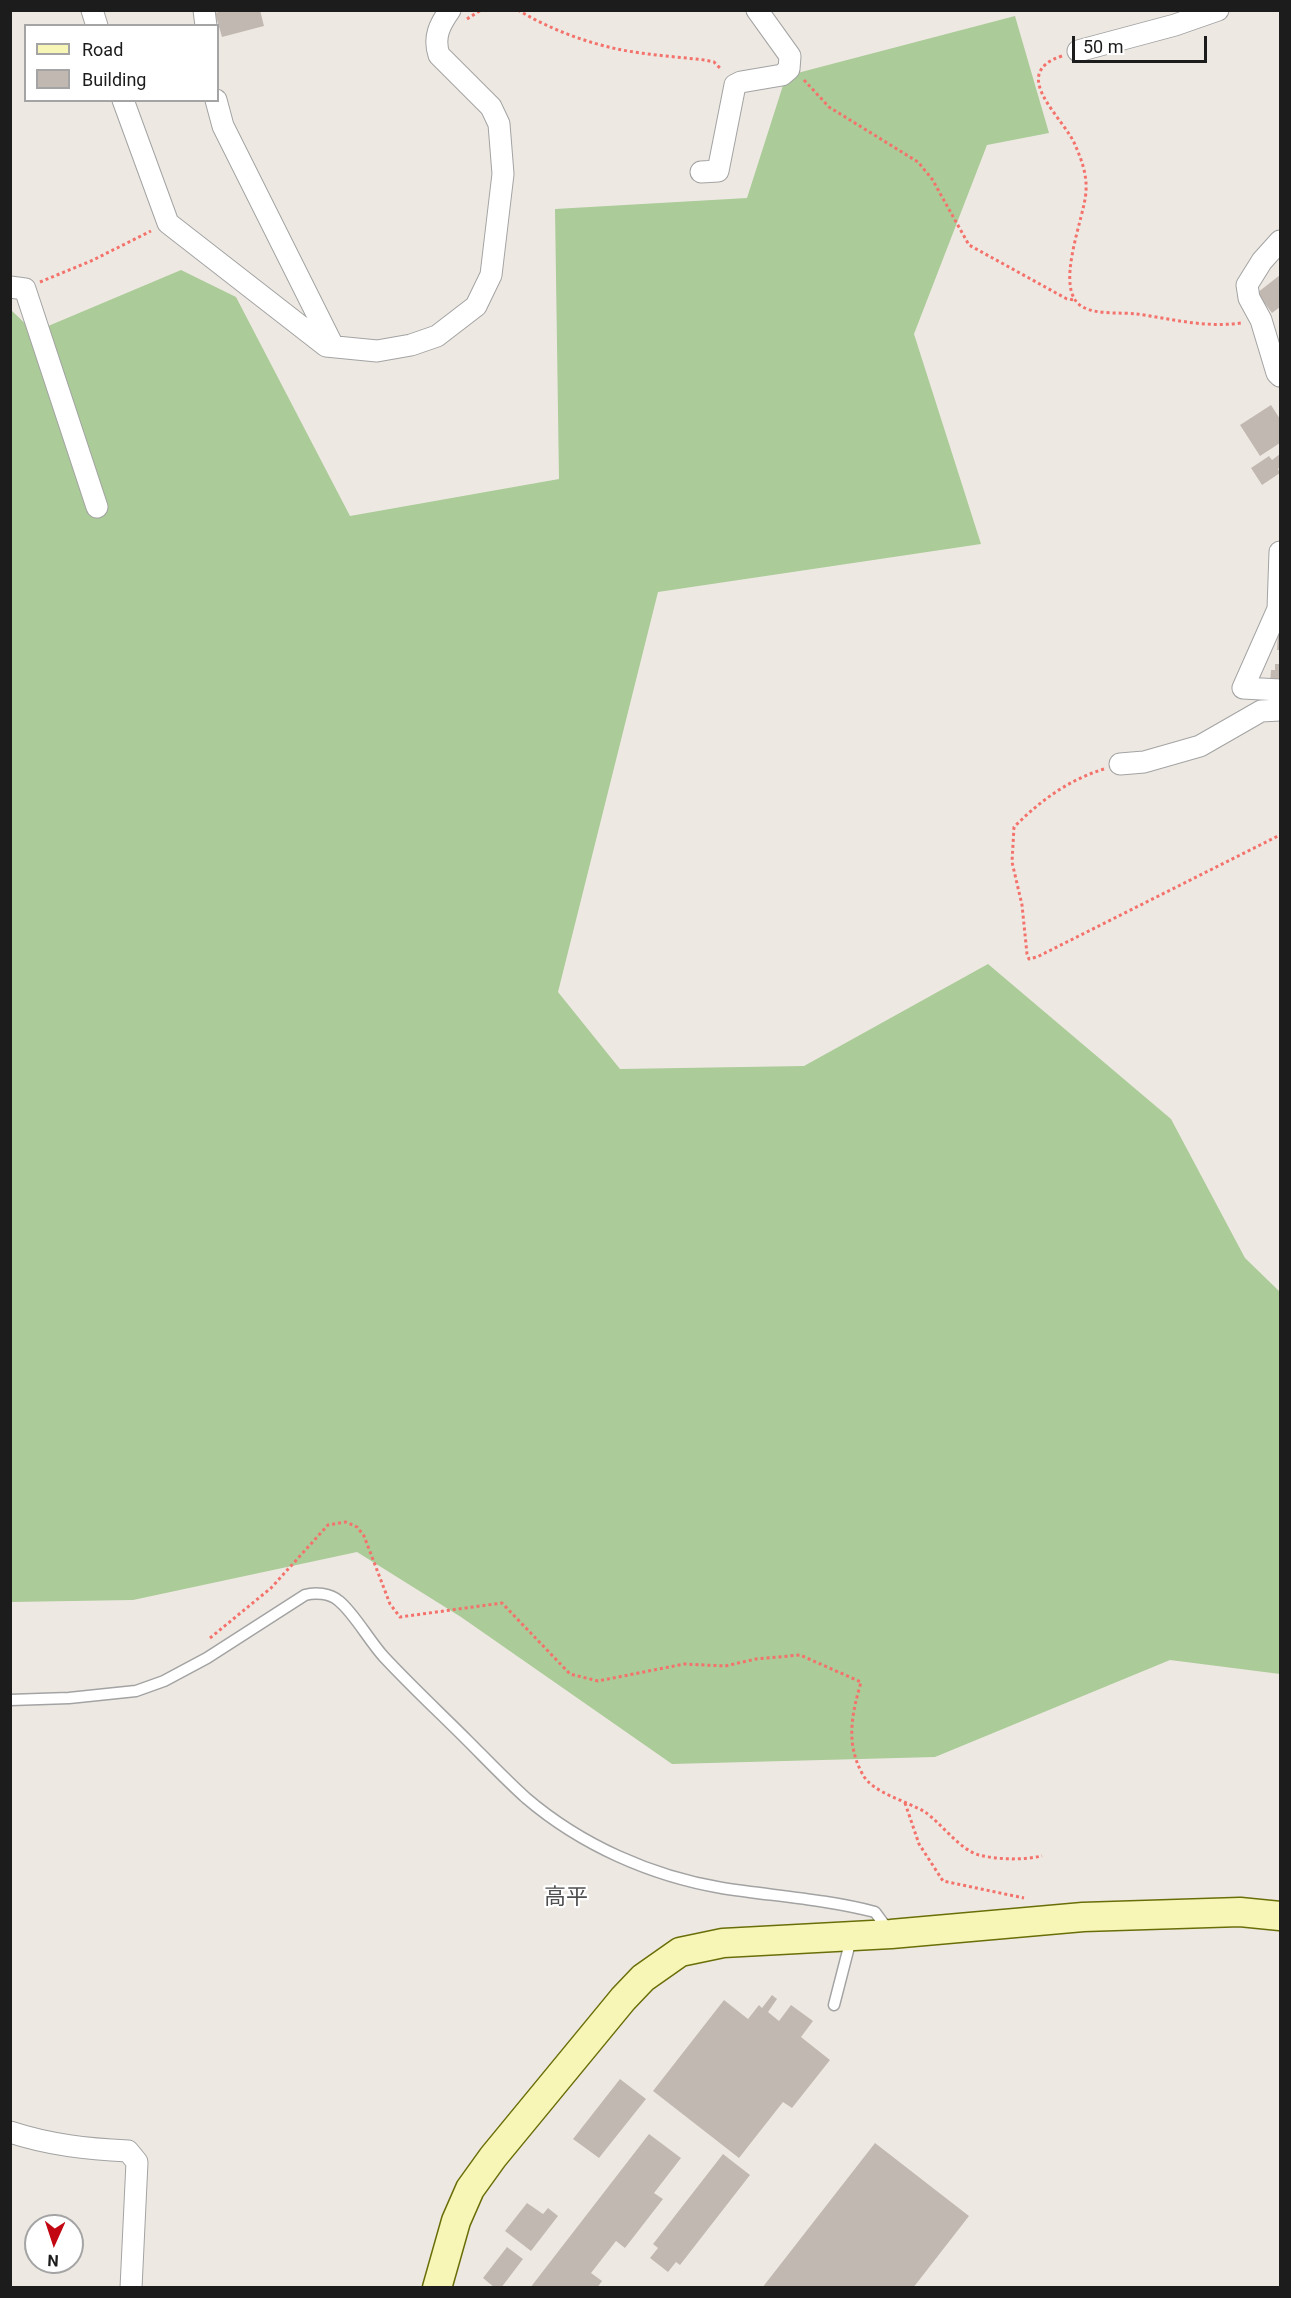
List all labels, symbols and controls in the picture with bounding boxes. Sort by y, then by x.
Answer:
legend [24,24,219,102]
scale bar [1075,24,1210,62]
text: 50 m [1083,36,1123,57]
text: Road [82,39,123,60]
text: Building [82,69,146,90]
district label: 高平 [544,1885,588,1911]
north arrow [24,2214,84,2274]
text: N [47,2251,59,2270]

